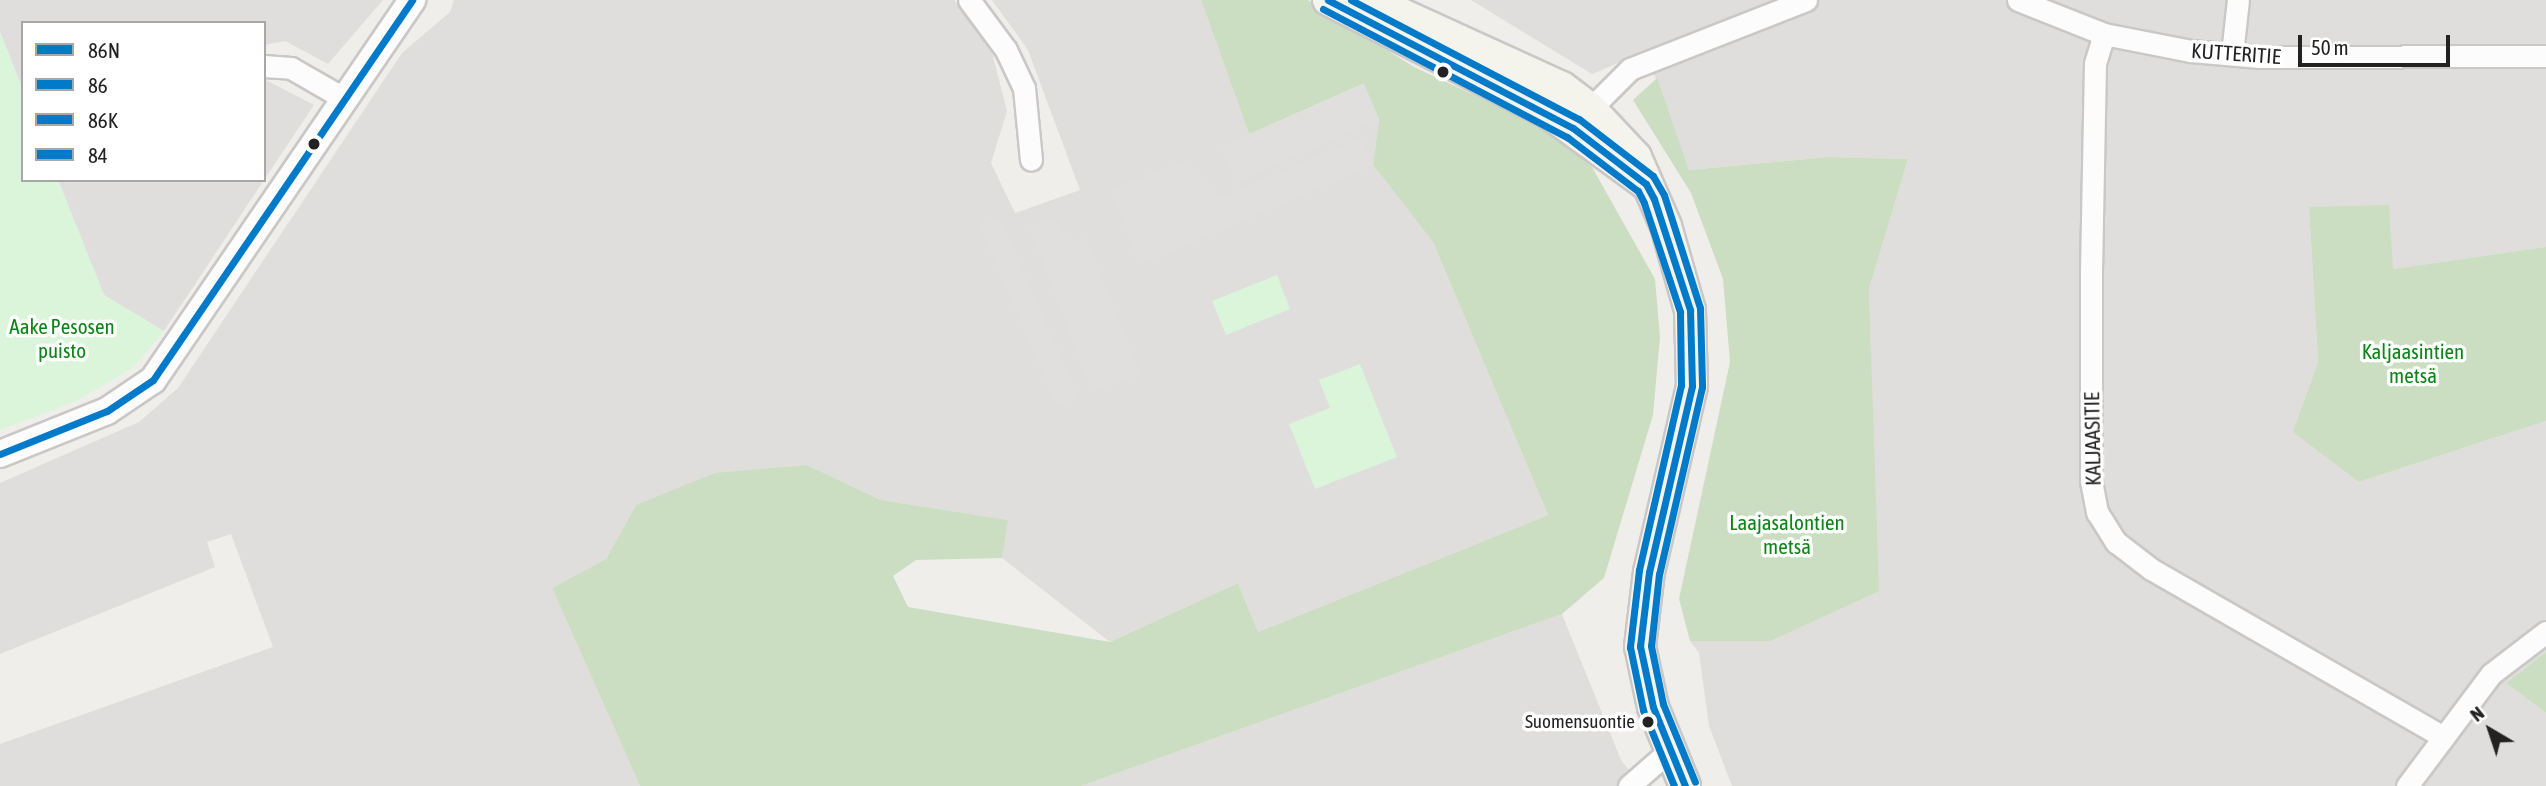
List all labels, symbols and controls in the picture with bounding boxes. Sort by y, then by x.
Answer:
legend [21,21,266,182]
scale bar [2301,21,2453,65]
text: 50 m [2311,35,2349,59]
street label: KUTTERITIE [2191,37,2281,69]
text: 86N [88,38,120,62]
unlabelled marker [1436,65,1450,79]
text: 86 [88,73,108,97]
text: 86K [88,108,118,132]
unlabelled marker [307,137,321,151]
text: 84 [88,143,108,167]
park label: Aake Pesosen puisto [9,313,115,363]
park label: Kaljaasintien metsä [2362,338,2464,388]
street label: KALJAASITIE [2079,392,2105,486]
park label: Laajasalontien metsä [1729,509,1845,559]
north arrow [2455,695,2525,765]
text: N [2466,702,2488,726]
place label: Suomensuontie [1525,711,1635,733]
marker: Suomensuontie [1641,715,1655,729]

